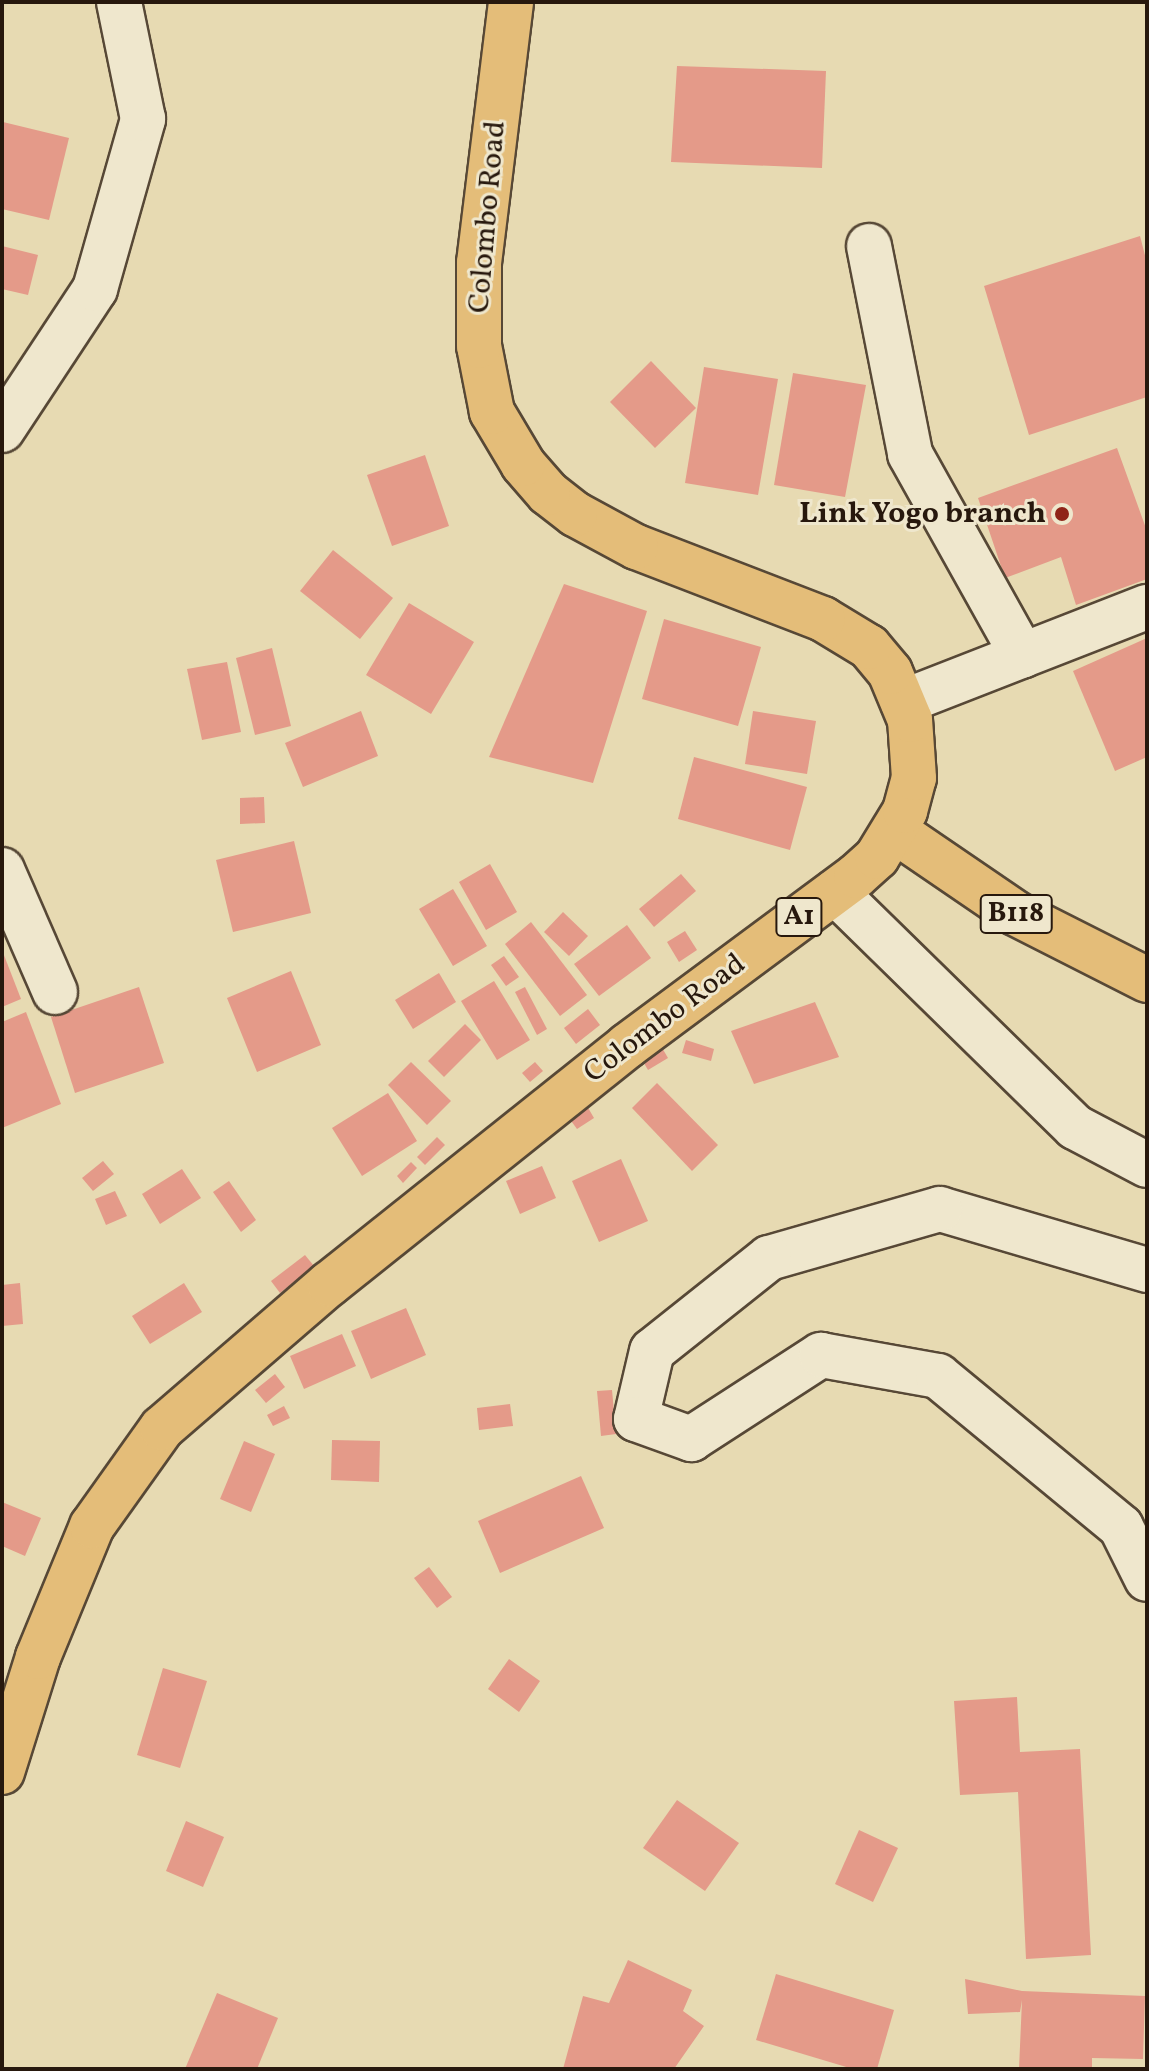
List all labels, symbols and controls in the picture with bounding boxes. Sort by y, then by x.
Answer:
street label: Colombo Road [462,119,514,315]
place label: Link Yogo branch [799,496,1046,532]
marker: Link Yogo branch [1053,505,1071,523]
road number: B118 [978,890,1054,938]
road number: A1 [775,893,823,941]
street label: Colombo Road [577,947,753,1091]

